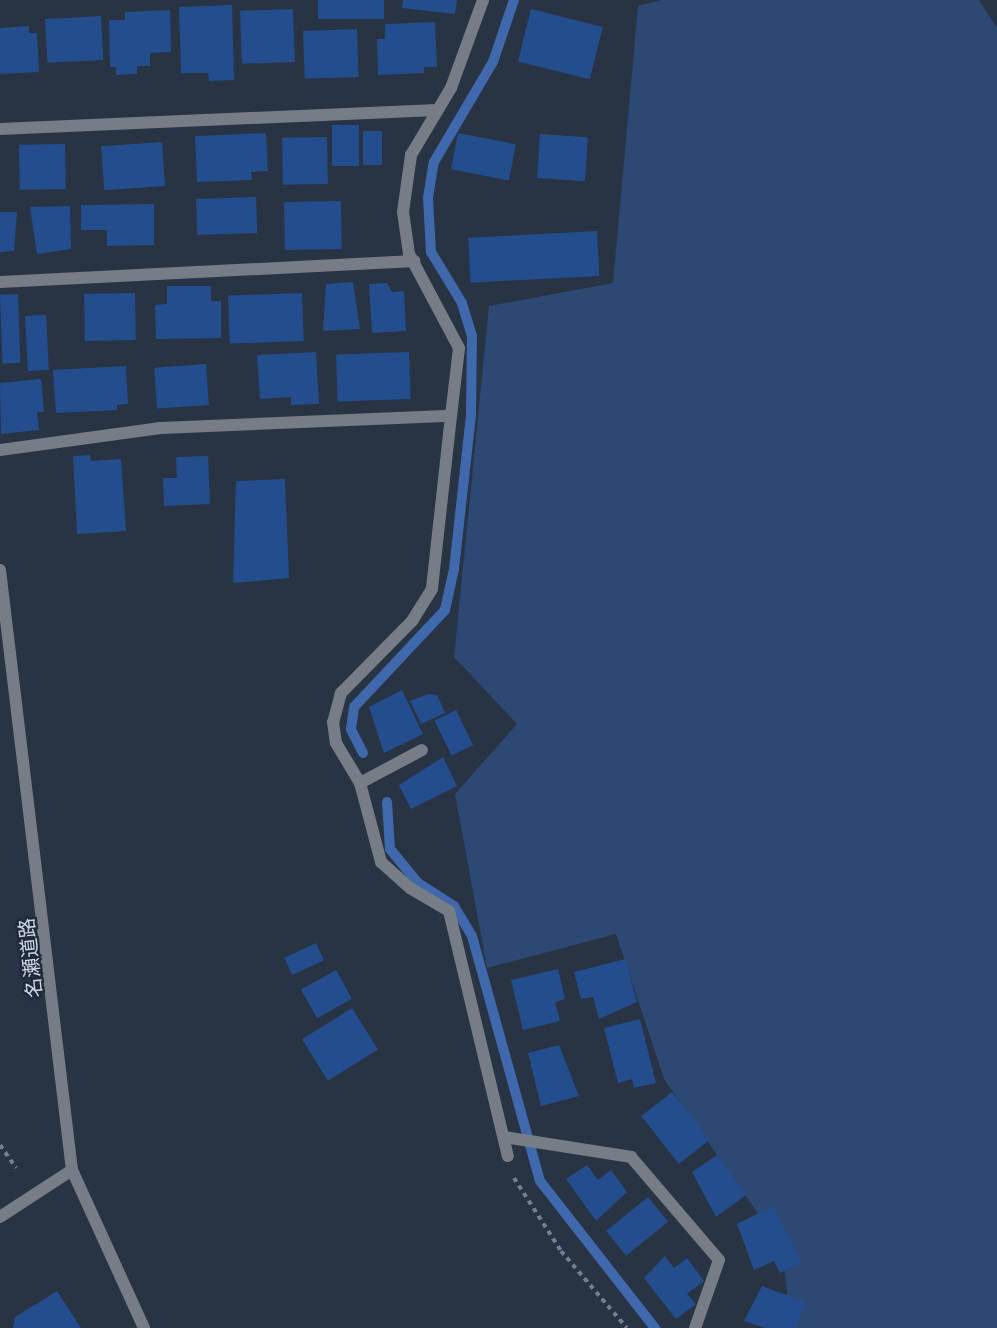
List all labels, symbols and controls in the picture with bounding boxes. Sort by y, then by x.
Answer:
street label: 名瀬道路 [13,917,45,999]

